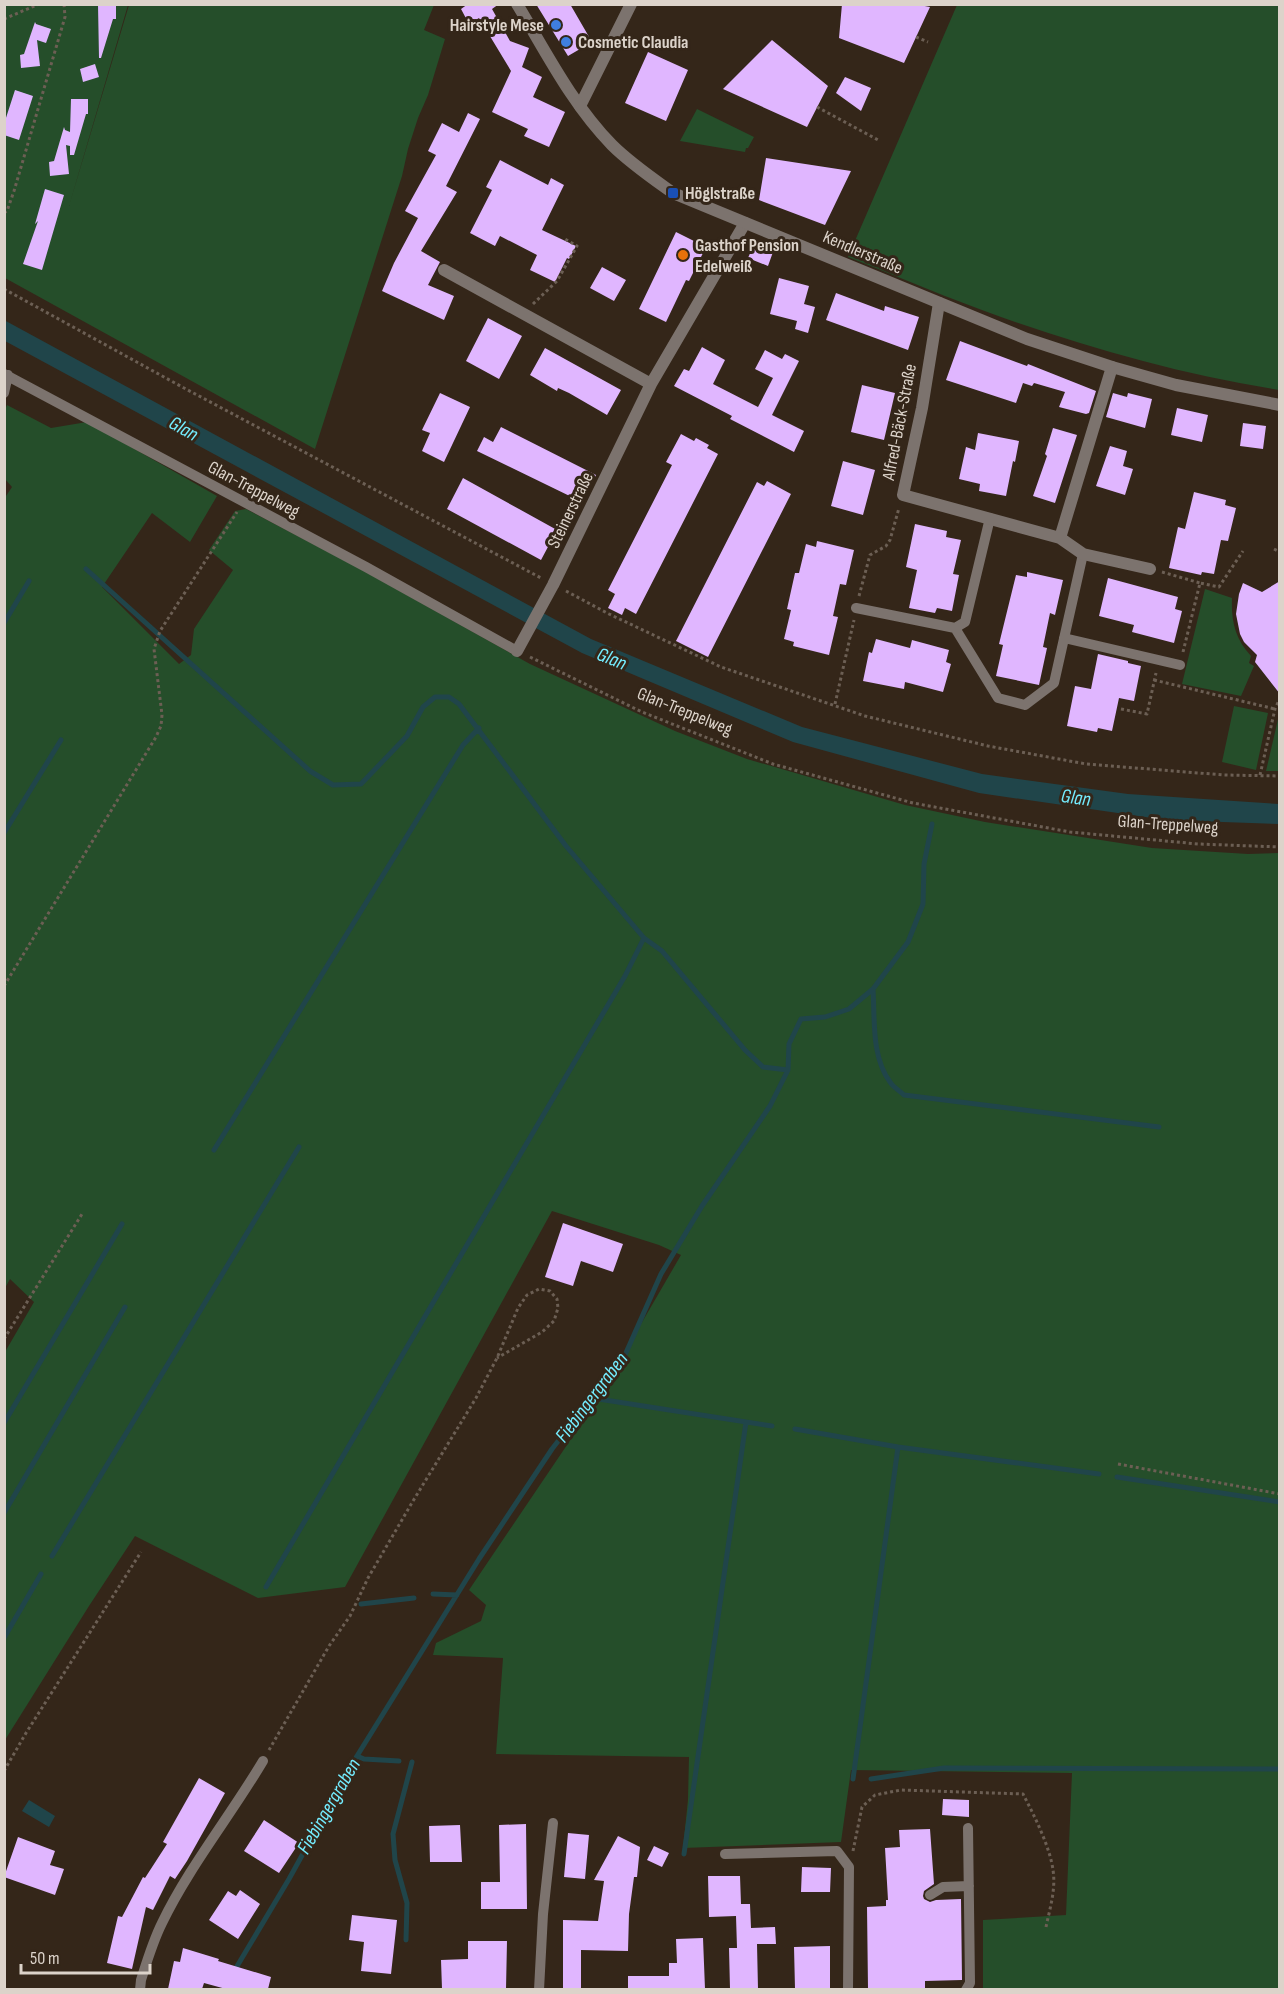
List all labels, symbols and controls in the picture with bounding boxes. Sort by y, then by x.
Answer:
place label: Hairstyle Mese [450,15,544,36]
marker: Hairstyle Mese [549,18,563,32]
place label: Cosmetic Claudia [578,32,688,53]
marker: Cosmetic Claudia [559,35,573,49]
place label: Höglstraße [685,183,755,204]
marker: Höglstraße [666,186,680,200]
street label: Kendlerstraße [820,226,906,279]
place label: Gasthof Pension Edelweiß [695,235,799,277]
marker: Gasthof Pension Edelweiß [676,248,690,262]
street label: Alfred-Bäck-Straße [878,362,921,483]
water label: Glan [165,411,202,447]
street label: Glan-Treppelweg [204,457,303,522]
street label: Steinerstraße [543,469,598,552]
water label: Glan [593,642,630,676]
street label: Glan-Treppelweg [634,683,735,740]
water label: Glan [1059,784,1092,812]
street label: Glan-Treppelweg [1117,811,1219,838]
water label: Fiebingergraben [550,1348,633,1447]
water label: Fiebingergraben [292,1754,366,1859]
scale bar [21,1937,150,1975]
text: 50 m [30,1948,60,1969]

